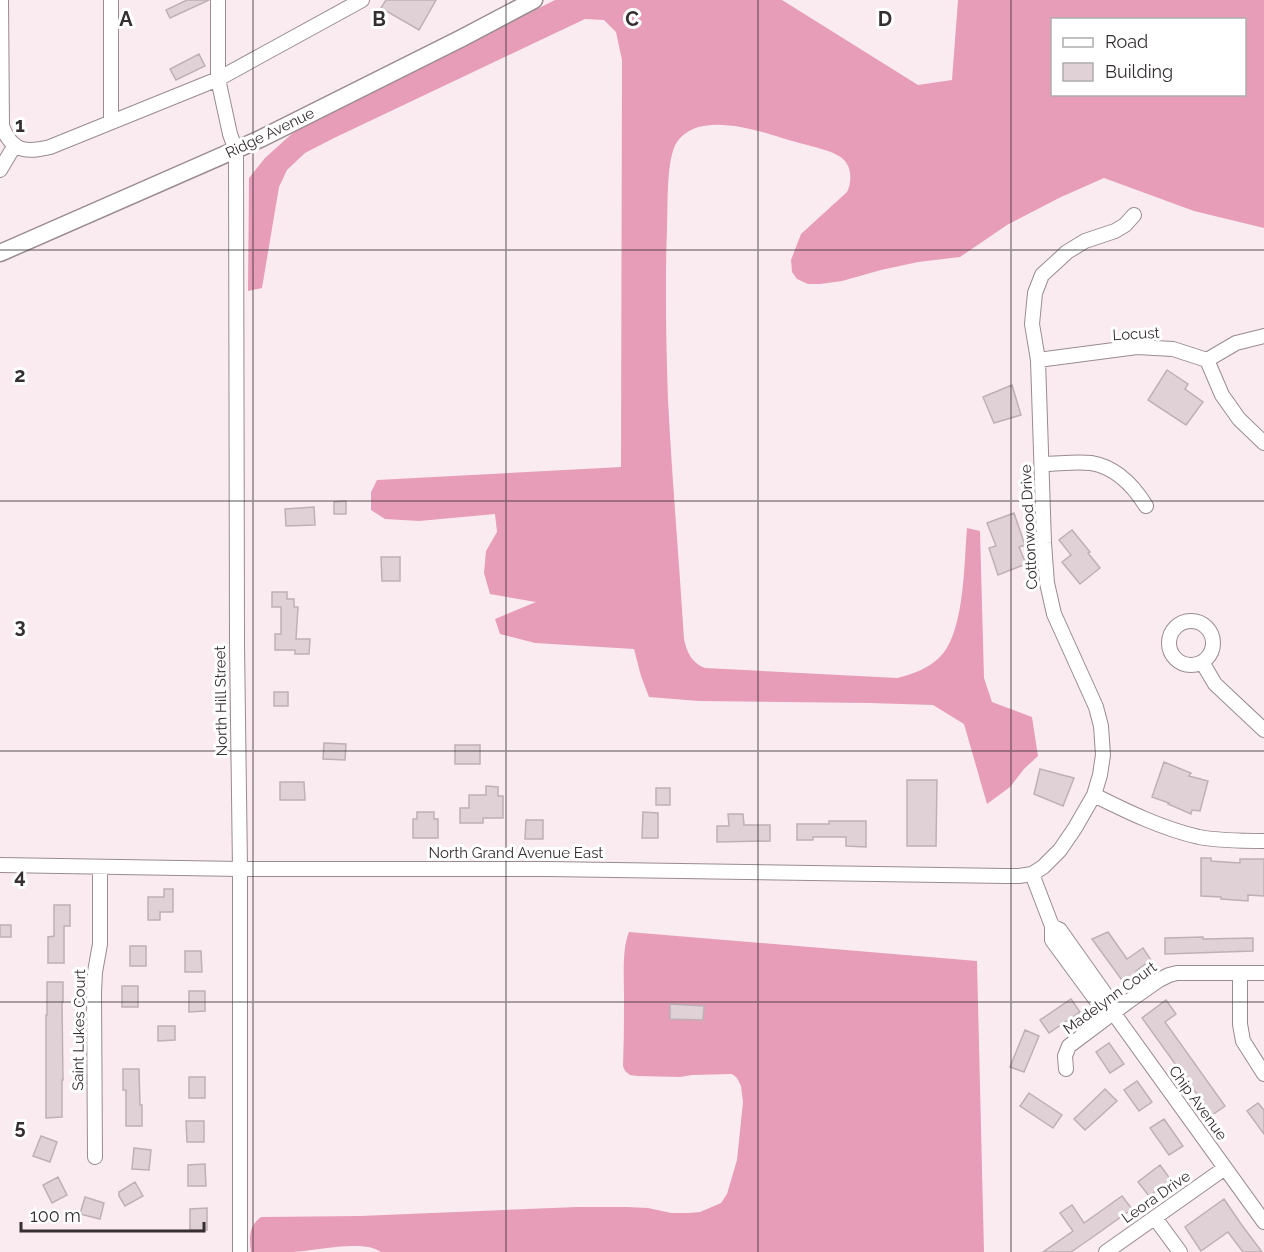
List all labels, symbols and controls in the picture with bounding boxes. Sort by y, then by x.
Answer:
text: A [119,7,133,31]
text: B [372,7,386,31]
text: C [625,7,639,31]
text: D [878,7,892,31]
legend [1051,18,1246,96]
text: Road [1105,31,1148,52]
text: Building [1105,61,1173,82]
street label: Ridge Avenue [223,104,317,162]
text: 1 [15,113,25,137]
street label: Locust [1112,324,1160,344]
text: 2 [14,363,26,387]
street label: Cottonwood Drive [1017,464,1041,590]
text: 3 [14,614,26,638]
street label: North Hill Street [211,645,231,757]
street label: North Grand Avenue East [429,844,603,862]
text: 4 [14,864,26,888]
street label: Madelynn Court [1060,958,1160,1038]
street label: Saint Lukes Court [69,969,89,1091]
street label: Chip Avenue [1165,1062,1231,1144]
text: 5 [14,1115,26,1139]
street label: Leora Drive [1118,1167,1194,1227]
scale bar [21,1195,204,1233]
text: 100 m [30,1205,81,1226]

